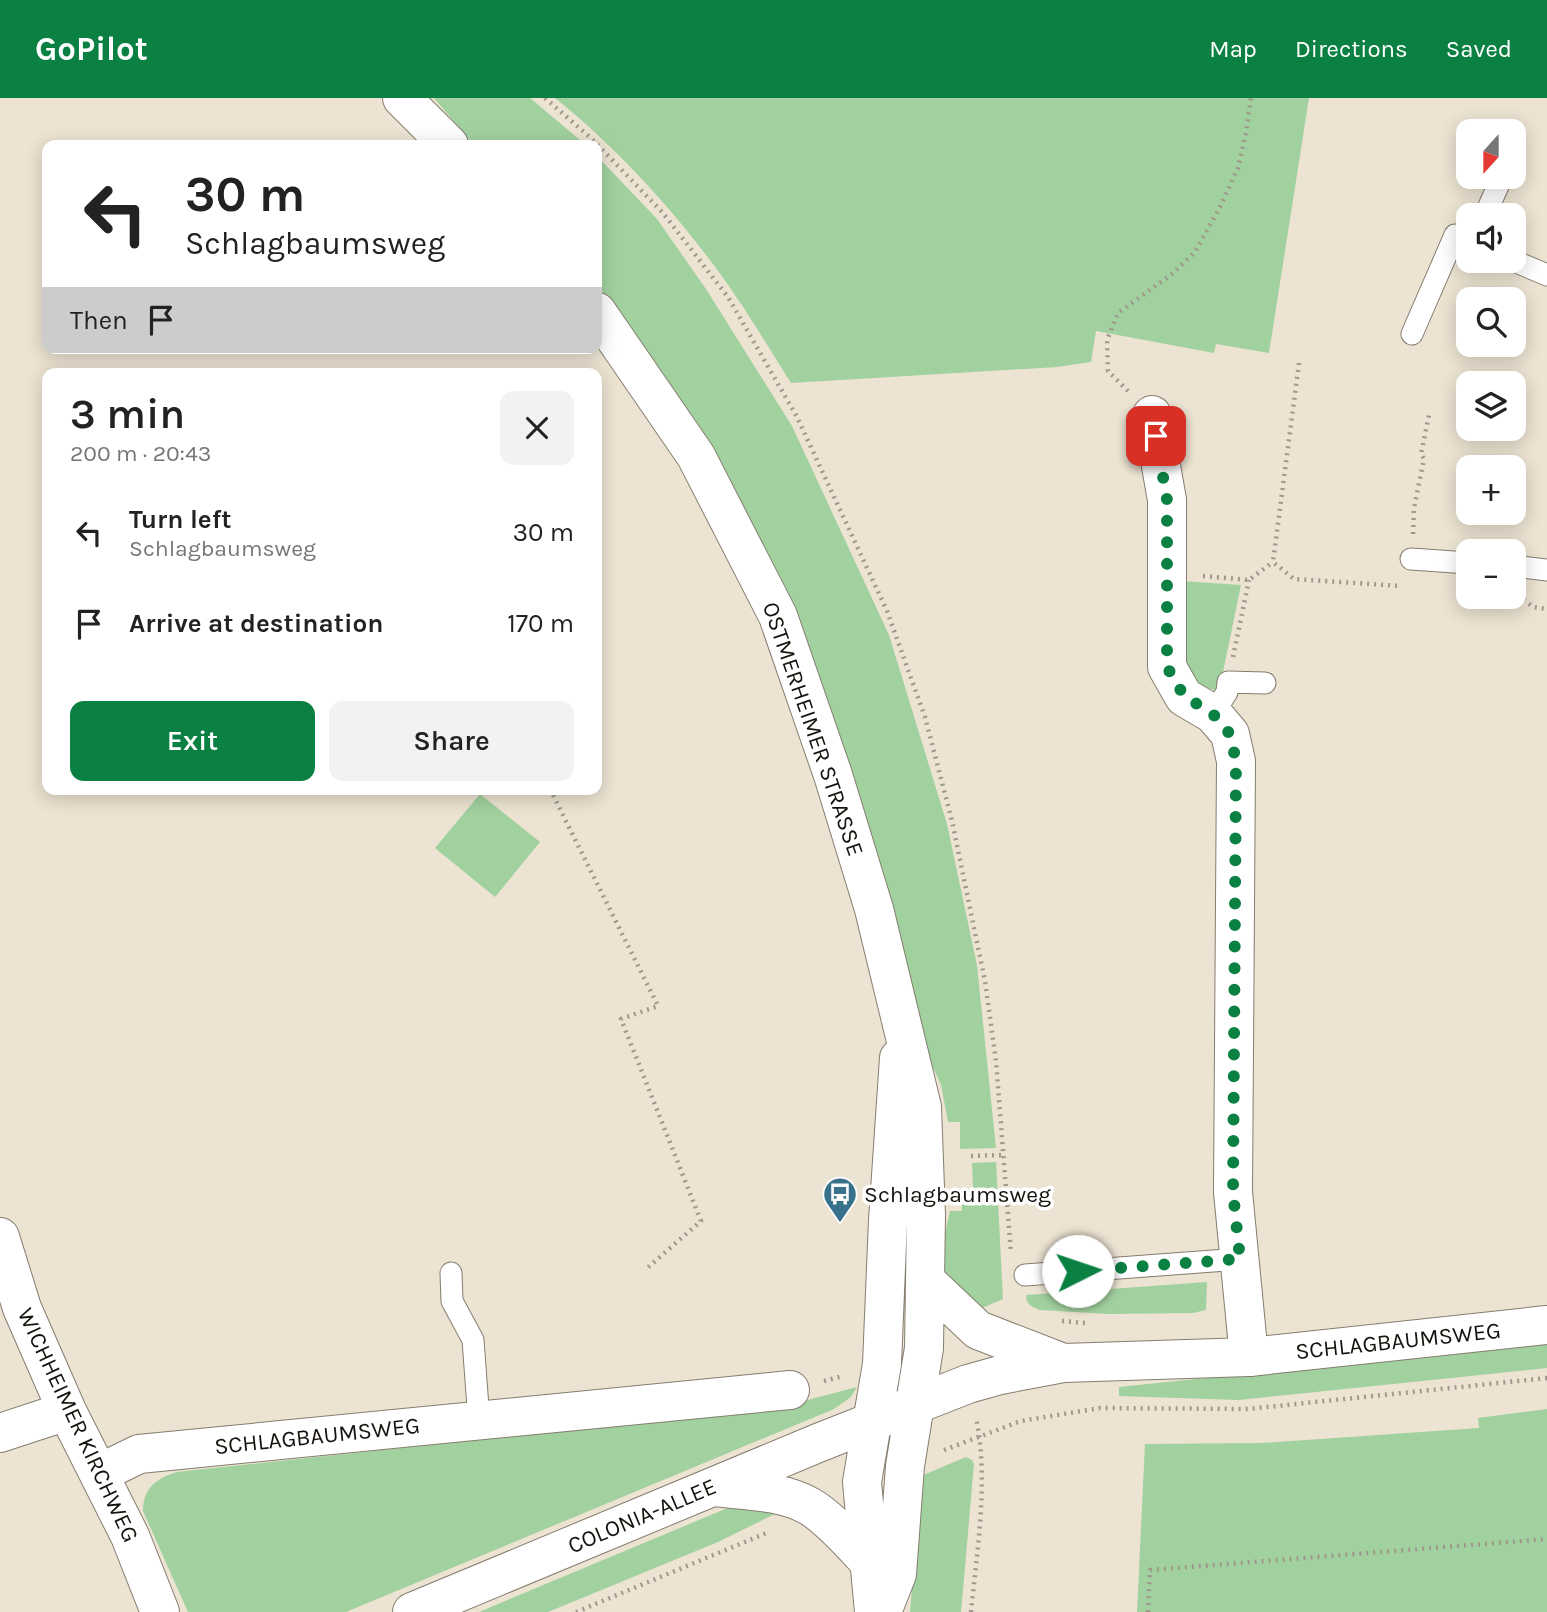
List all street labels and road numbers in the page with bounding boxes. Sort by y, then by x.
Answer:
street label: OSTMERHEIMER STRASSE [757,598,869,860]
street label: WICHHEIMER KIRCHWEG [12,1304,144,1546]
street label: SCHLAGBAUMSWEG [1294,1317,1502,1365]
street label: SCHLAGBAUMSWEG [213,1412,421,1460]
street label: COLONIA-ALLEE [564,1473,720,1559]

